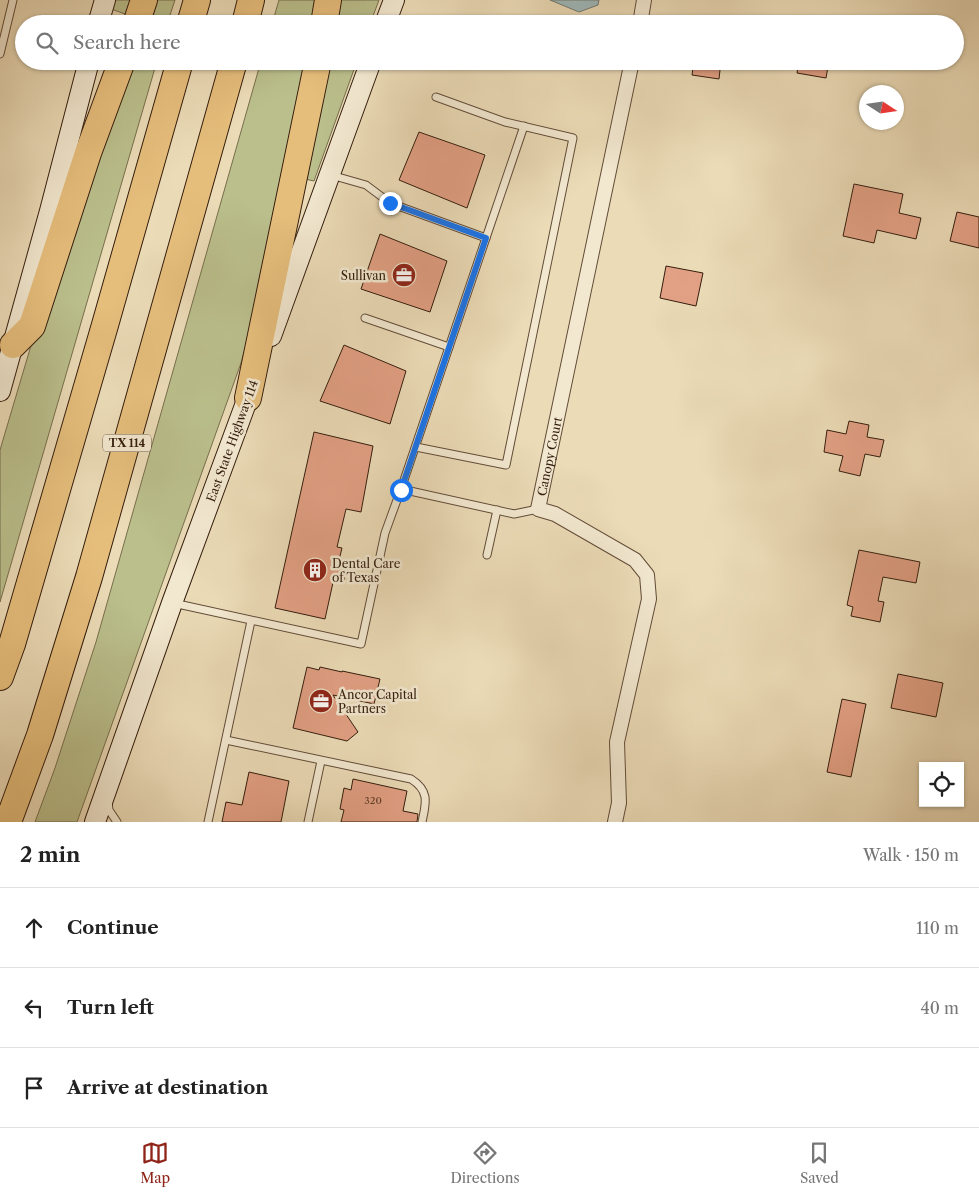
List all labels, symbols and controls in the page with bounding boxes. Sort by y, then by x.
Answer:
search box [15,15,964,70]
icon: search [33,29,61,57]
text: Search here [73,31,181,54]
north arrow [859,85,904,130]
route end [379,192,402,215]
office icon: Sullivan [391,262,417,288]
place label: Sullivan [341,268,386,283]
street label: East State Highway 114 [203,378,261,504]
street label: Canopy Court [533,415,565,497]
road number: TX 114 [103,434,151,452]
route start [390,479,413,502]
place label: Dental Care of Texas [332,556,401,585]
building icon: Dental Care of Texas [302,557,328,583]
place label: Ancor Capital Partners [337,687,417,716]
office icon: Ancor Capital Partners [308,688,334,714]
map controls [919,762,964,807]
button: locate [919,762,964,807]
house number: 320 [364,794,382,807]
text: 2 min [20,842,80,867]
text: Walk · 150 m [863,845,959,865]
icon: ahead [20,914,48,942]
text: Continue [67,916,159,939]
text: 110 m [916,918,959,938]
icon: left [20,994,48,1022]
text: Turn left [67,996,154,1019]
text: 40 m [920,998,959,1018]
icon: arrive [20,1074,48,1102]
text: Arrive at destination [67,1076,268,1099]
tab: Map [140,1139,170,1187]
tab: Directions [450,1139,520,1187]
tab: Saved [800,1139,839,1187]

